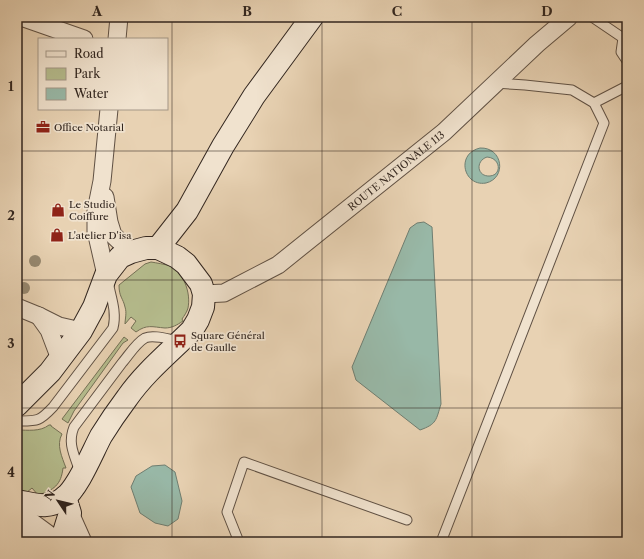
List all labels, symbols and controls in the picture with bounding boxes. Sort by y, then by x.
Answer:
text: A [91,3,103,19]
text: B [242,3,252,19]
text: C [392,3,402,19]
text: D [541,3,553,19]
legend [38,38,168,110]
text: Road [74,46,104,61]
text: Park [74,66,101,81]
text: 1 [8,78,14,94]
text: Water [73,86,108,101]
office icon: Office Notarial [35,119,51,135]
place label: Office Notarial [54,121,124,134]
street label: ROUTE NATIONALE 113 [345,128,447,213]
place label: Le Studio Coiffure [69,198,115,223]
shop icon: Le Studio Coiffure [50,202,66,218]
text: 2 [7,207,15,223]
shop icon: L'atelier D'isa [49,227,65,243]
place label: L'atelier D'isa [68,229,132,242]
place label: Square Général de Gaulle [191,329,265,354]
bus stop icon: Square Général de Gaulle [172,333,188,349]
text: 3 [7,335,15,351]
text: 4 [7,464,15,480]
north arrow [38,481,78,521]
text: N [41,487,59,503]

